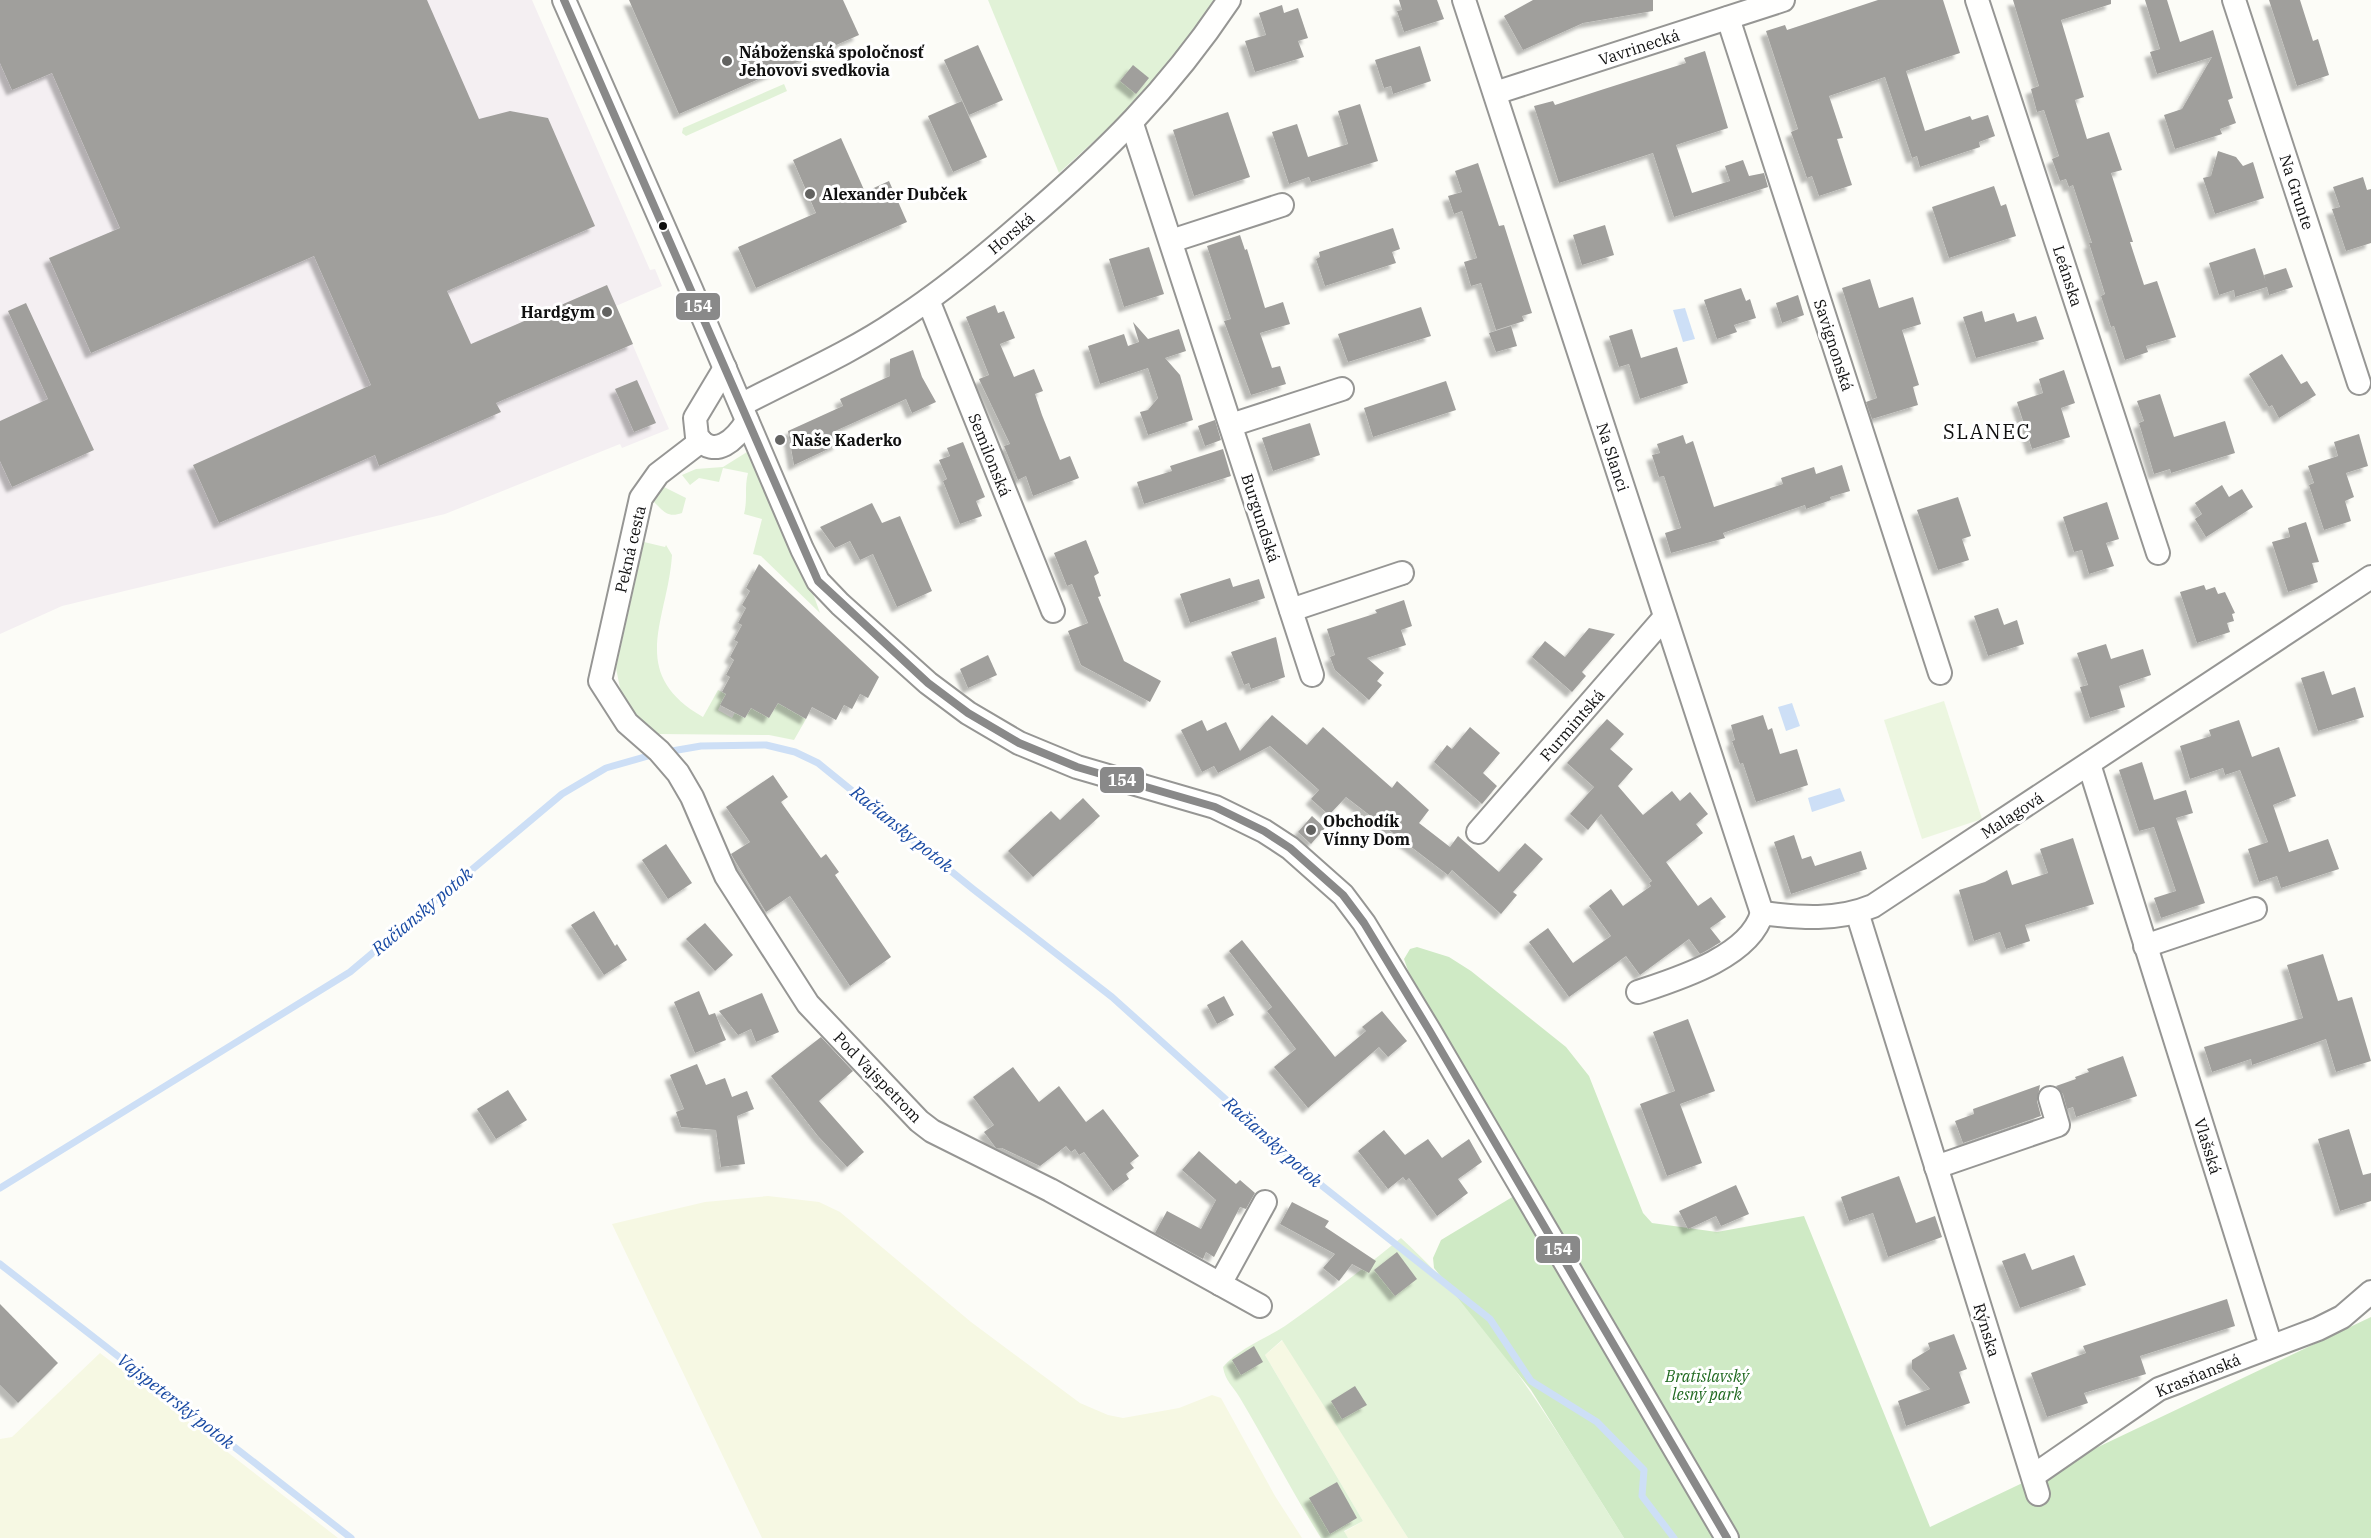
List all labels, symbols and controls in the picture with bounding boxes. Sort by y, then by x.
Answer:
street label: Vavrinecká [1596,24,1682,69]
place label: Náboženská spoločnosť Jehovovi svedkovia [739,42,925,80]
marker: Náboženská spoločnosť Jehovovi svedkovia [720,54,734,68]
street label: Na Grunte [2275,152,2319,232]
place label: Alexander Dubček [822,184,967,204]
marker: Alexander Dubček [803,187,817,201]
street label: Horská [984,208,1039,258]
unlabelled marker [657,220,669,232]
street label: Leánska [2049,243,2087,309]
line badge: 154 [675,292,721,321]
text: 154 [684,296,713,316]
street label: Savignonská [1810,296,1858,394]
place label: Hardgym [521,302,595,322]
marker: Hardgym [600,305,614,319]
street label: Semilonská [964,410,1016,500]
district label: SLANEC [1943,418,2031,445]
street label: Na Slanci [1592,420,1634,494]
place label: Naše Kaderko [792,430,902,450]
marker: Naše Kaderko [773,433,787,447]
street label: Burgundská [1237,471,1285,565]
street label: Pekná cesta [610,503,650,595]
street label: Furmintská [1535,685,1609,765]
line badge: 154 [1099,766,1145,794]
text: 154 [1108,770,1137,790]
water label: Račiansky potok [845,780,958,878]
street label: Malagová [1977,787,2047,843]
place label: Obchodík Vínny Dom [1323,811,1410,849]
marker: Obchodík Vínny Dom [1304,823,1318,837]
water label: Račiansky potok [366,862,478,961]
street label: Pod Vajspetrom [830,1027,926,1127]
water label: Račiansky potok [1218,1091,1328,1193]
street label: Vlašská [2190,1115,2226,1177]
line badge: 154 [1535,1235,1581,1264]
text: 154 [1544,1239,1573,1259]
street label: Rýnska [1969,1301,2005,1360]
water label: Vajspeterský potok [113,1348,240,1454]
street label: Krasňanská [2153,1349,2244,1401]
park label: Bratislavský lesný park [1664,1366,1750,1404]

